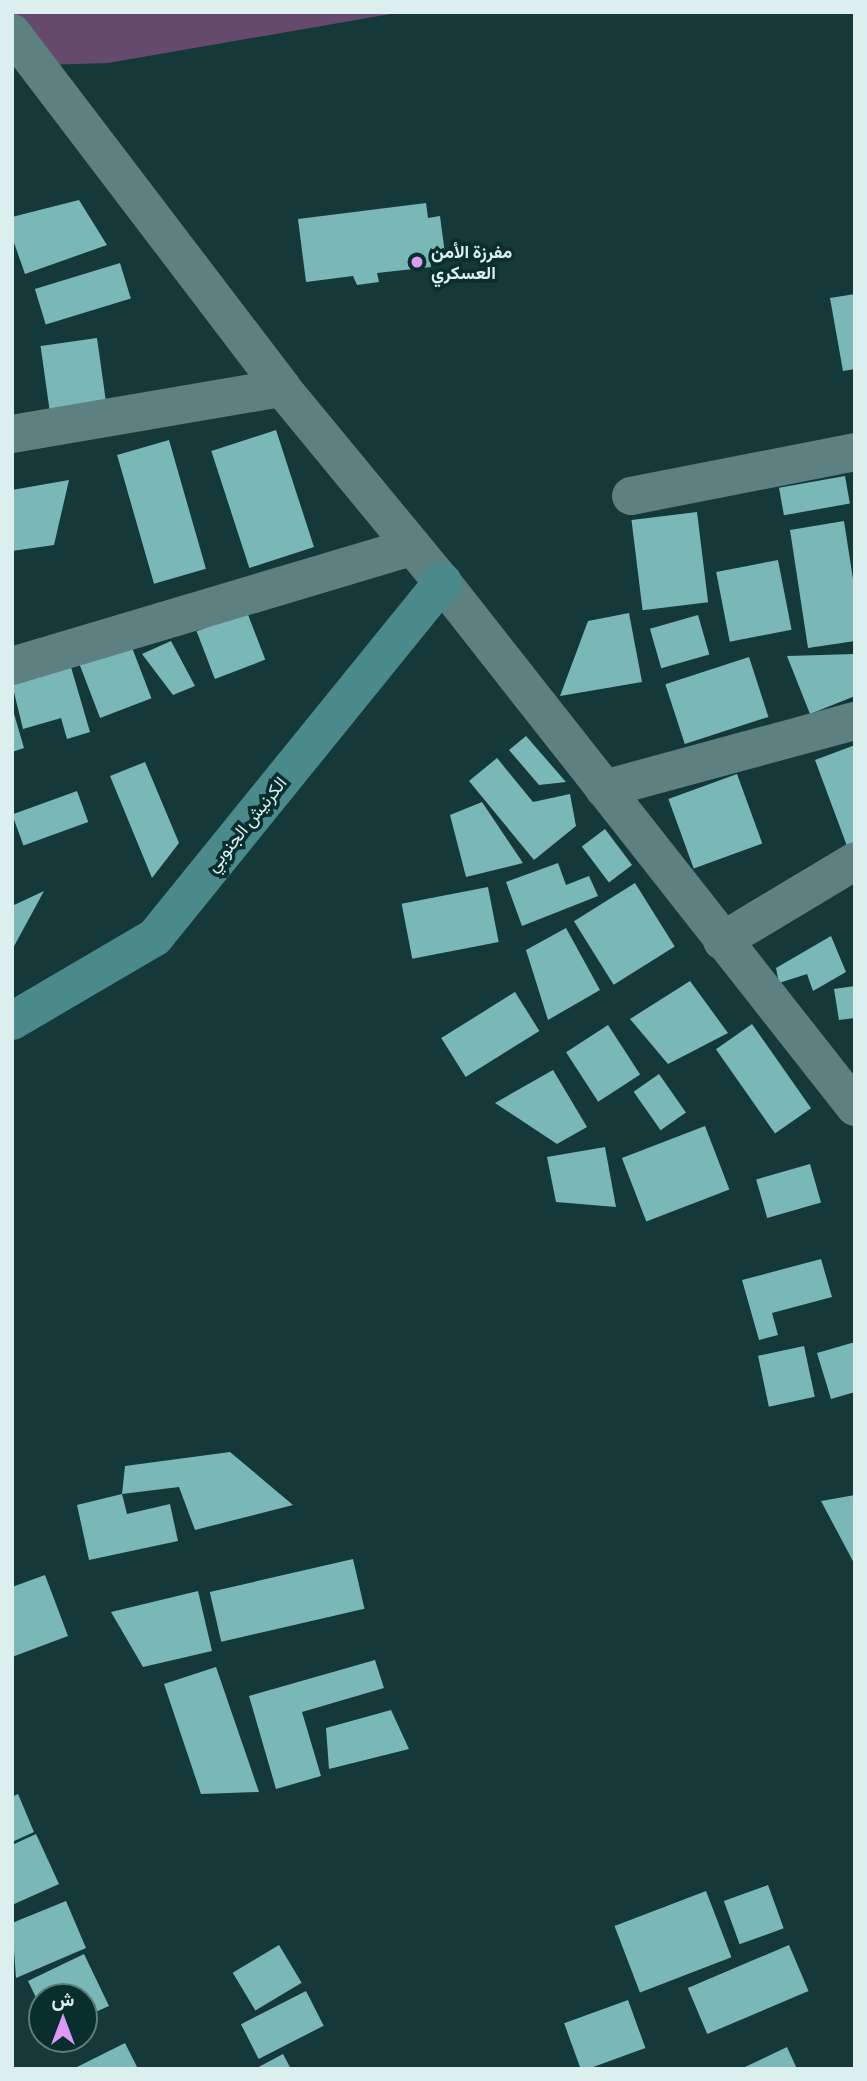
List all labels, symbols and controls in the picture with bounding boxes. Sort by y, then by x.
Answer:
place label: مفرزة الأمن العسكري [431,241,512,284]
marker: مفرزة الأمن العسكري [409,254,425,270]
street label: الكرنيش الجنوبي [201,772,291,876]
north arrow [28,1983,98,2053]
text: ش [52,1987,74,2010]

